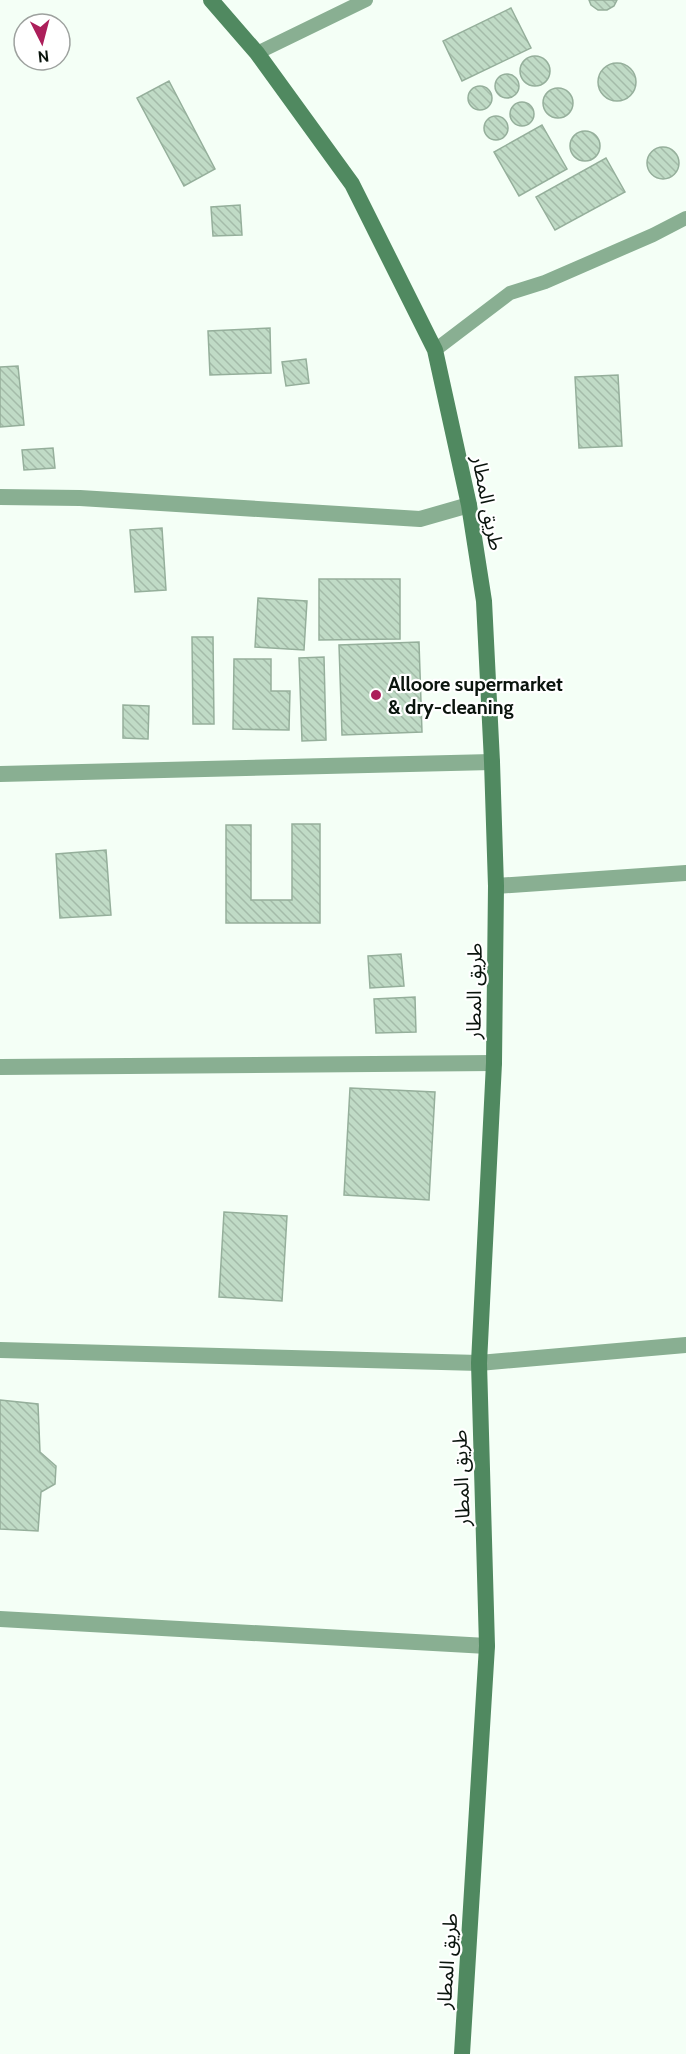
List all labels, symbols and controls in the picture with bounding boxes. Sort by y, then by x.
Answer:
north arrow [12,12,72,72]
text: N [37,46,50,66]
street label: طريق المطار [466,452,509,553]
place label: Alloore supermarket & dry-cleaning [388,672,563,719]
marker: Alloore supermarket & dry-cleaning [369,688,383,702]
street label: طريق المطار [461,943,488,1040]
street label: طريق المطار [447,1429,476,1528]
street label: طريق المطار [432,1912,463,2011]

